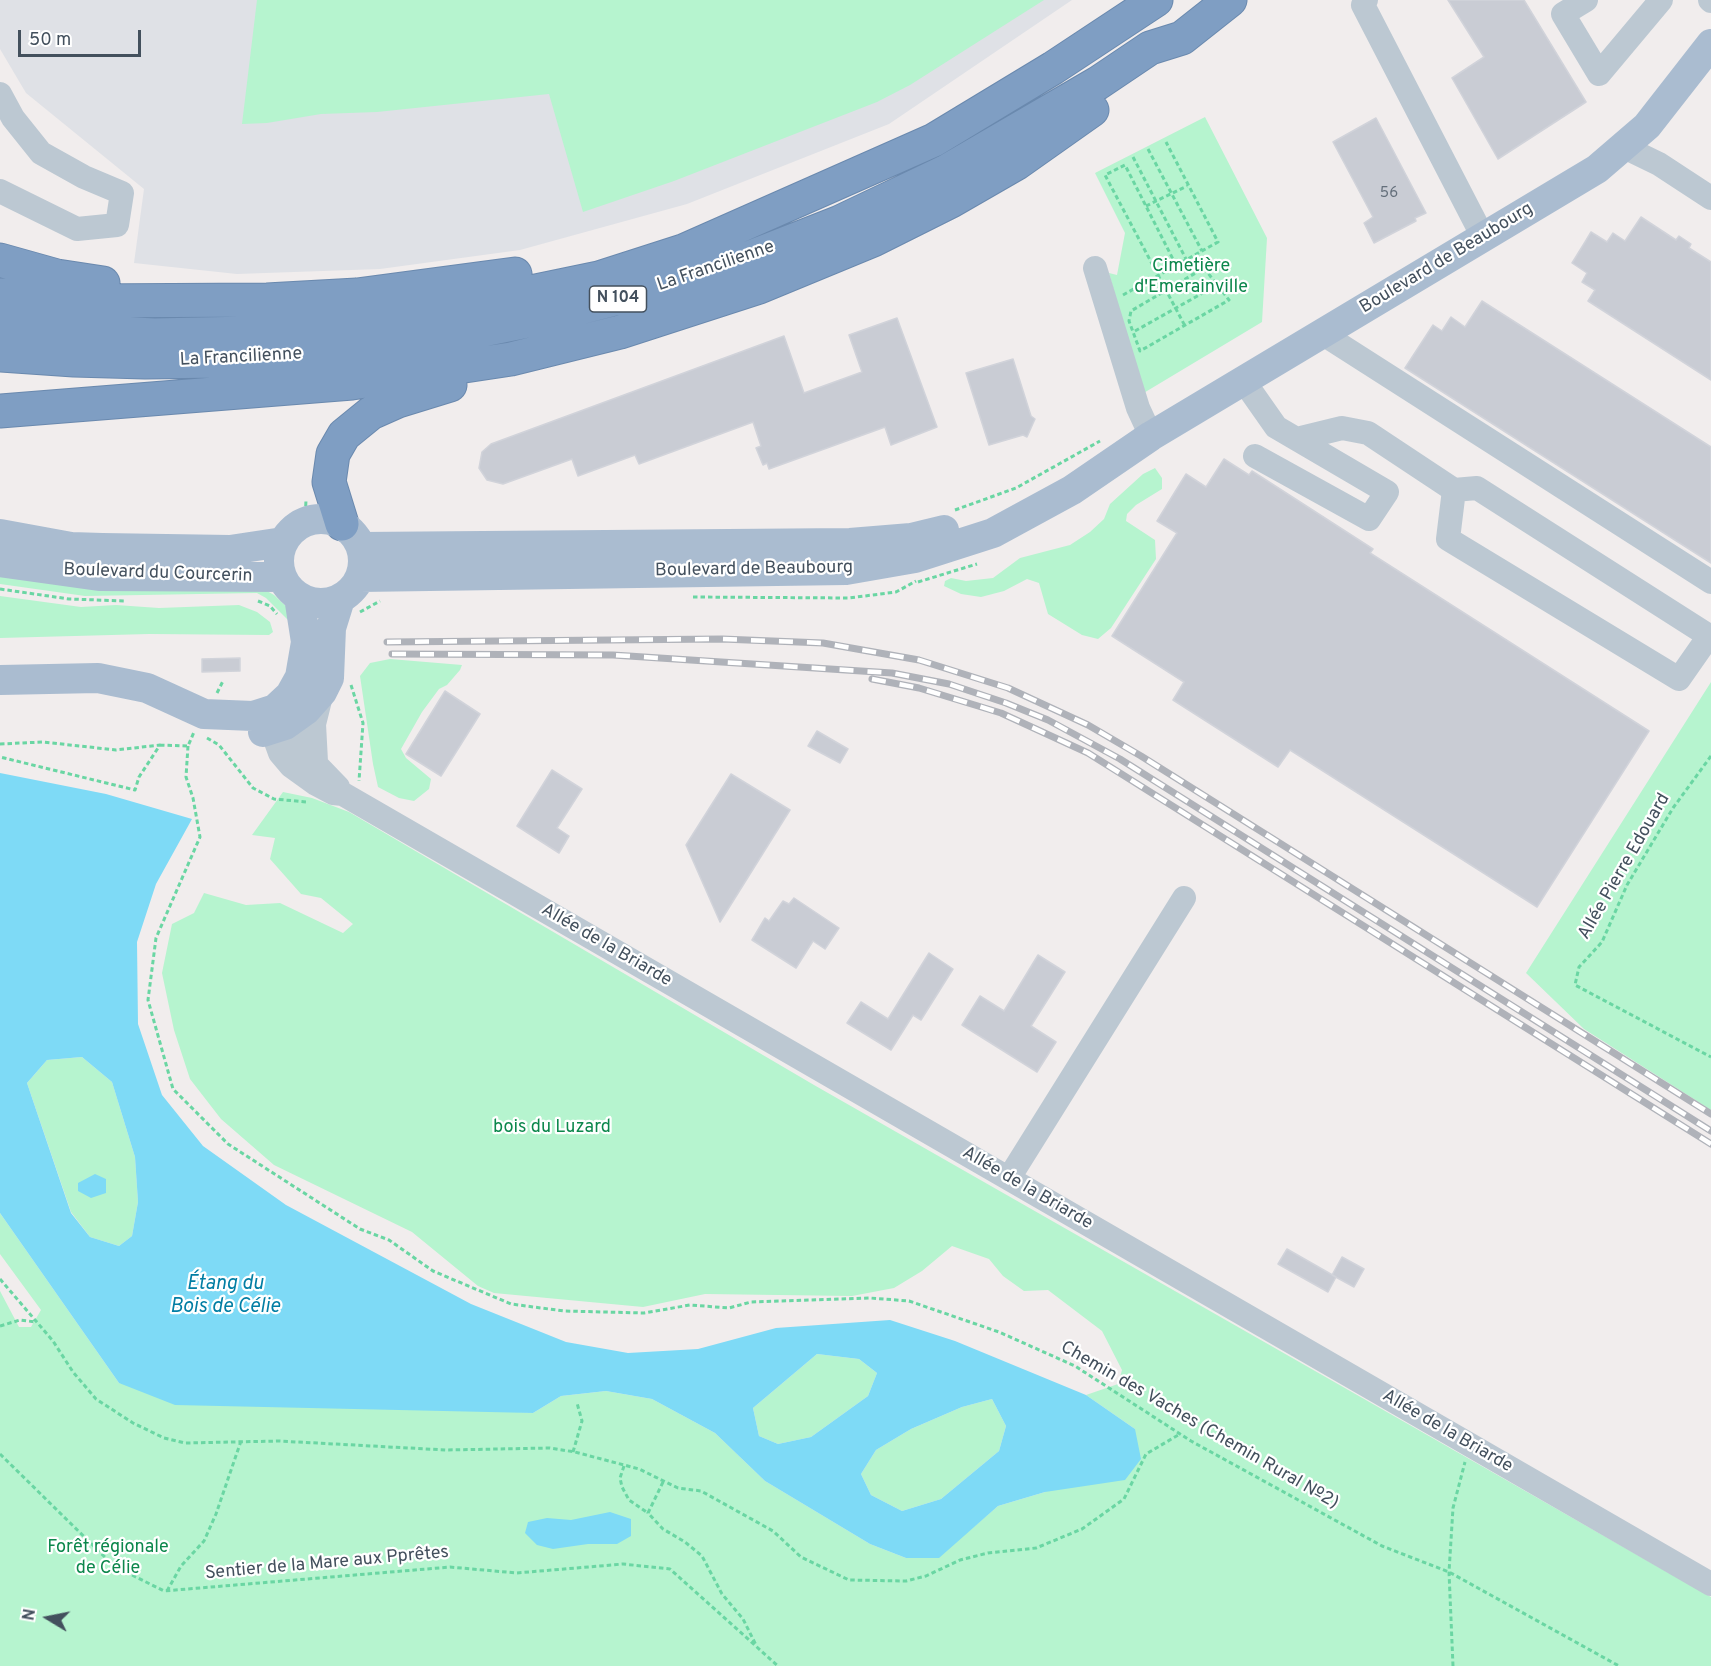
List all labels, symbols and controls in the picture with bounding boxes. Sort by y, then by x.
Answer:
scale bar [21,18,144,56]
text: 50 m [29,29,71,52]
house number: 56 [1380,185,1398,203]
street label: Boulevard de Beaubourg [1356,199,1538,319]
street label: La Francilienne [655,237,777,297]
park label: Cimetière d'Emerainville [1134,256,1248,298]
road number: N 104 [590,286,646,312]
street label: La Francilienne [179,344,303,372]
street label: Boulevard de Beaubourg [655,557,853,583]
street label: Boulevard du Courcerin [63,560,253,588]
street label: Allée Pierre Edouard [1574,790,1676,944]
street label: Allée de la Briarde [537,900,675,992]
park label: bois du Luzard [493,1117,611,1139]
street label: Allée de la Briarde [958,1143,1096,1235]
water label: Étang du Bois de Célie [170,1273,280,1320]
street label: Chemin des Vaches (Chemin Rural №2) [1056,1337,1342,1515]
street label: Allée de la Briarde [1378,1386,1516,1478]
park label: Forêt régionale de Célie [47,1537,169,1580]
street label: Sentier de la Mare aux Pprêtes [204,1543,450,1585]
north arrow [18,1588,78,1648]
text: N [19,1607,41,1622]

